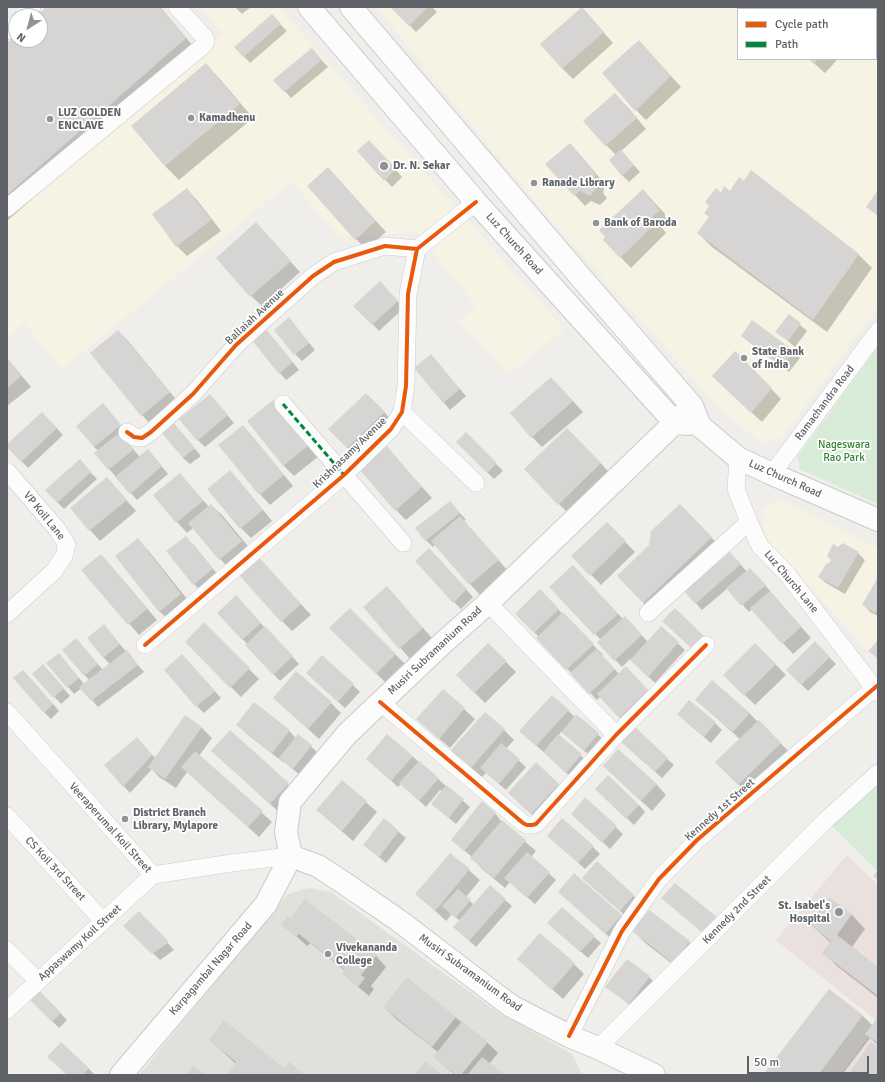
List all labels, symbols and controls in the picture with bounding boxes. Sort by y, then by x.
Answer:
north arrow [8,8,48,48]
legend [737,8,877,60]
text: Cycle path [775,17,828,32]
text: N [14,30,28,45]
text: Path [775,37,798,52]
place label: LUZ GOLDEN ENCLAVE [58,106,121,132]
place label: Kamadhenu [199,111,255,125]
marker: Kamadhenu [186,113,196,123]
marker: LUZ GOLDEN ENCLAVE [45,114,55,124]
place label: Dr. N. Sekar [393,159,450,173]
marker: Dr. N. Sekar [378,160,390,172]
place label: Ranade Library [542,176,615,190]
marker: Ranade Library [529,178,539,188]
street label: Luz Church Road [483,210,545,278]
place label: Bank of Baroda [604,216,677,230]
marker: Bank of Baroda [591,218,601,228]
street label: Ballaiah Avenue [223,286,287,348]
place label: State Bank of India [752,345,804,371]
marker: State Bank of India [739,353,749,363]
street label: Ramachandra Road [792,363,858,443]
street label: Krishnasamy Avenue [310,415,390,491]
park label: Nageswara Rao Park [818,438,870,464]
street label: Luz Church Road [746,457,824,501]
street label: VP Koil Lane [20,489,68,543]
street label: Luz Church Lane [761,548,821,616]
street label: Musiri Subramanium Road [385,604,485,698]
street label: Kennedy 1st Street [682,776,758,844]
street label: Veeraperumal Koil Street [66,780,154,876]
place label: District Branch Library, Mylapore [133,806,218,832]
marker: District Branch Library, Mylapore [120,814,130,824]
street label: CS Koil 3rd Street [22,834,88,904]
street label: Kennedy 2nd Street [700,873,774,947]
place label: St. Isabel's Hospital [778,899,830,925]
street label: Appaswamy Koil Street [36,902,124,984]
marker: St. Isabel's Hospital [833,906,845,918]
street label: Karpagambal Nagar Road [167,920,255,1018]
street label: Musiri Subramanium Road [416,931,524,1015]
place label: Vivekananda College [336,941,397,967]
marker: Vivekananda College [323,949,333,959]
scale bar [749,1048,871,1074]
text: 50 m [754,1055,779,1070]

